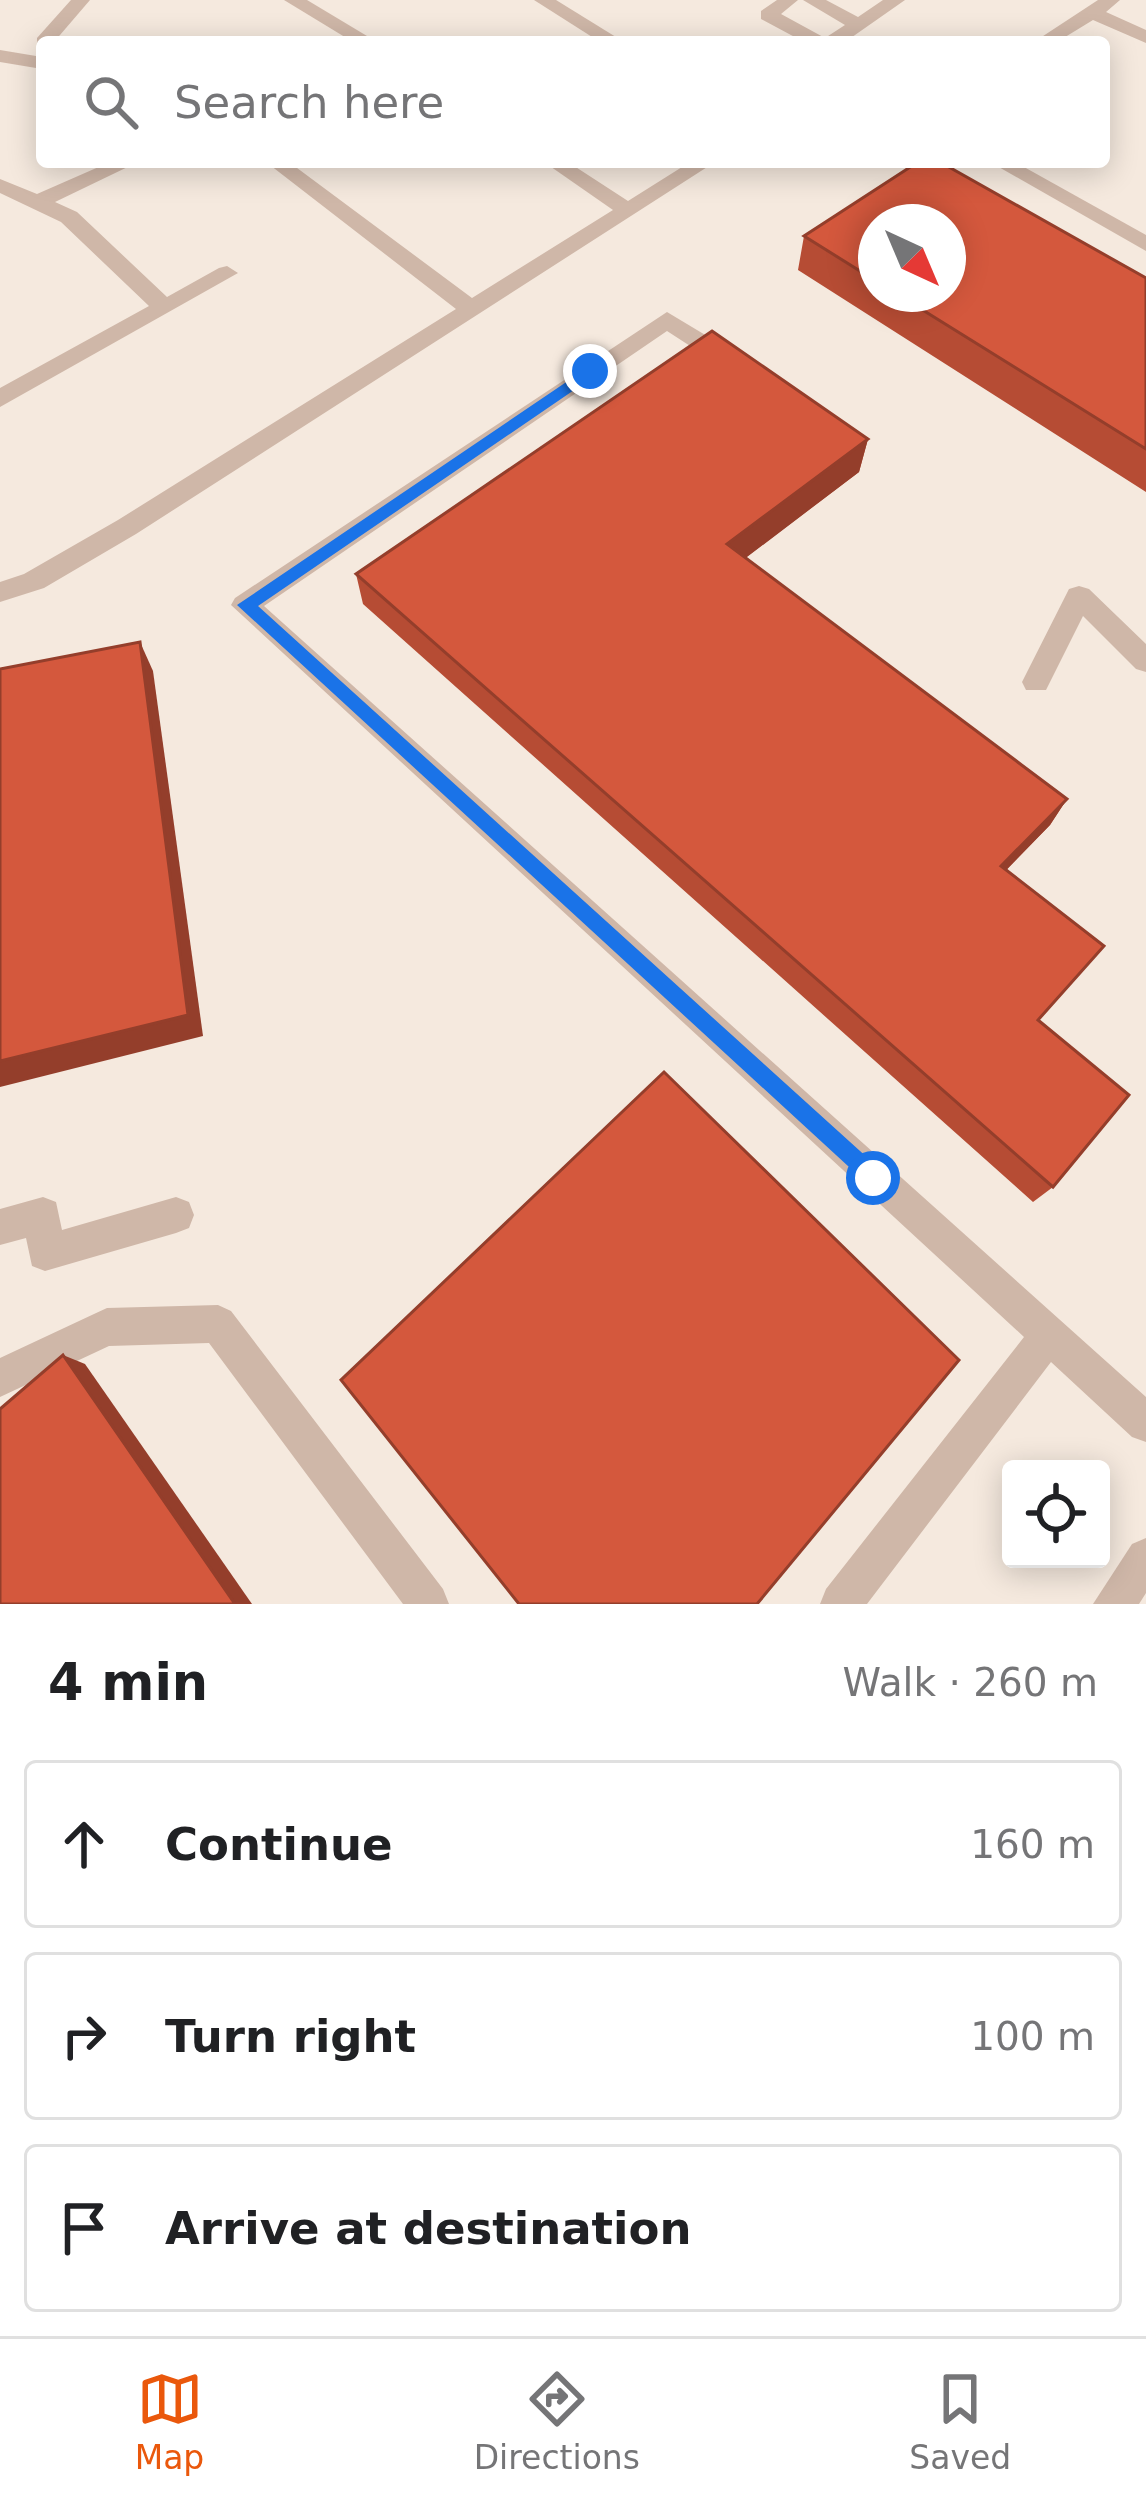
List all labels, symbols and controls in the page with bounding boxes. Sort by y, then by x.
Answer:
search box [36,36,1110,168]
icon: search [78,69,144,135]
text: Search here [174,76,444,129]
north arrow [858,204,966,312]
route end [563,344,617,398]
route start [846,1151,900,1205]
map controls [1002,1460,1110,1568]
button: locate [1002,1460,1110,1568]
text: 4 min [48,1653,208,1712]
text: Walk · 260 m [843,1660,1098,1705]
icon: ahead [51,1811,117,1877]
text: Continue [165,1818,393,1871]
text: 160 m [970,1822,1095,1867]
icon: right [51,2003,117,2069]
text: Turn right [165,2010,416,2063]
text: 100 m [970,2014,1095,2059]
icon: arrive [51,2195,117,2261]
text: Arrive at destination [165,2202,691,2255]
tab: Map [135,2366,204,2477]
tab: Directions [474,2366,640,2477]
tab: Saved [909,2366,1011,2477]

